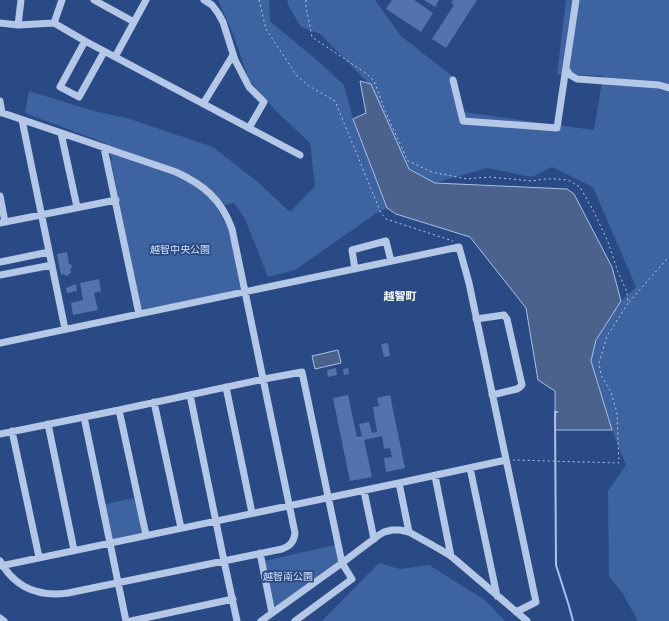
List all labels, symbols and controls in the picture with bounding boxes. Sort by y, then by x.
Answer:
park label: 越智中央公園 [150,243,210,256]
district label: 越智町 [384,289,417,303]
park label: 越智南公園 [263,570,313,583]

